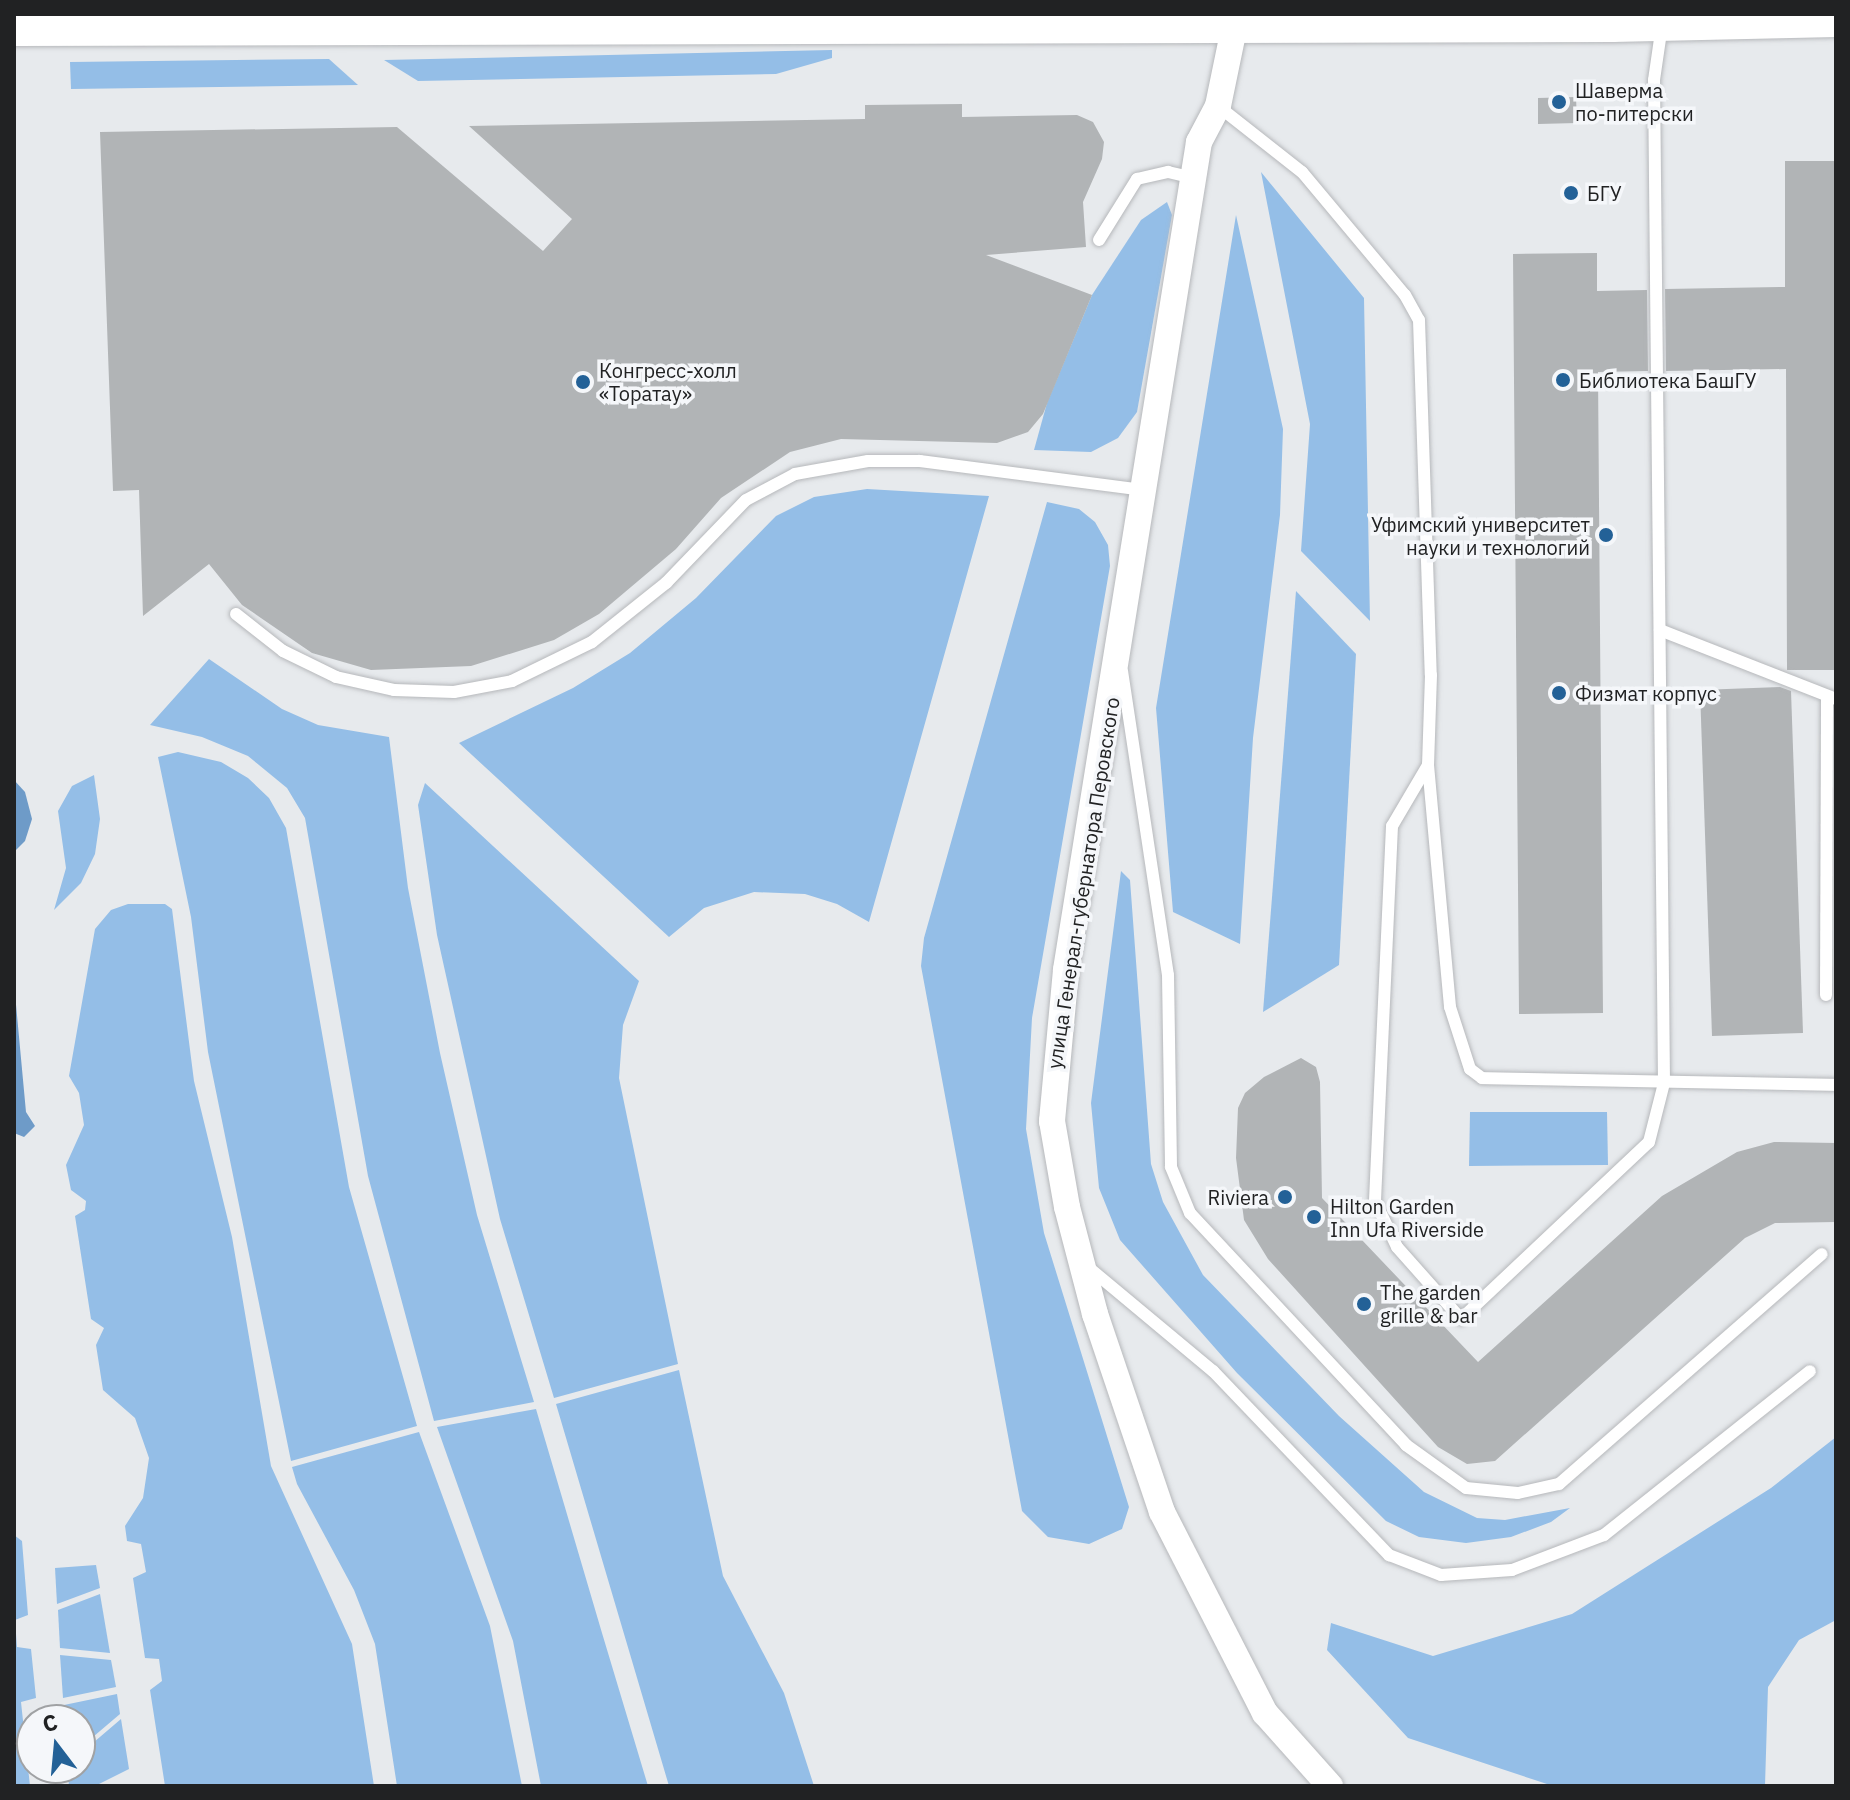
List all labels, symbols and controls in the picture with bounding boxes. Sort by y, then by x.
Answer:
place label: Шаверма по-питерски [1575,78,1694,125]
marker: Шаверма по-питерски [1550,93,1568,111]
place label: БГУ [1587,181,1622,205]
marker: БГУ [1562,184,1580,202]
place label: Конгресс-холл «Торатау» [599,358,737,405]
place label: Библиотека БашГУ [1579,368,1756,392]
marker: Библиотека БашГУ [1554,371,1572,389]
marker: Конгресс-холл «Торатау» [574,373,592,391]
place label: Уфимский университет науки и технологий [1371,512,1590,559]
marker: Уфимский университет науки и технологий [1597,526,1615,544]
place label: Физмат корпус [1575,681,1717,705]
marker: Физмат корпус [1550,684,1568,702]
street label: улица Генерал-губернатора Перовского [1042,695,1124,1071]
place label: Riviera [1207,1185,1269,1209]
marker: Riviera [1276,1188,1294,1206]
place label: Hilton Garden Inn Ufa Riverside [1330,1194,1484,1241]
marker: Hilton Garden Inn Ufa Riverside [1305,1208,1323,1226]
place label: The garden grille & bar [1380,1280,1481,1327]
marker: The garden grille & bar [1355,1295,1373,1313]
north arrow [16,1704,96,1784]
text: С [39,1706,61,1738]

